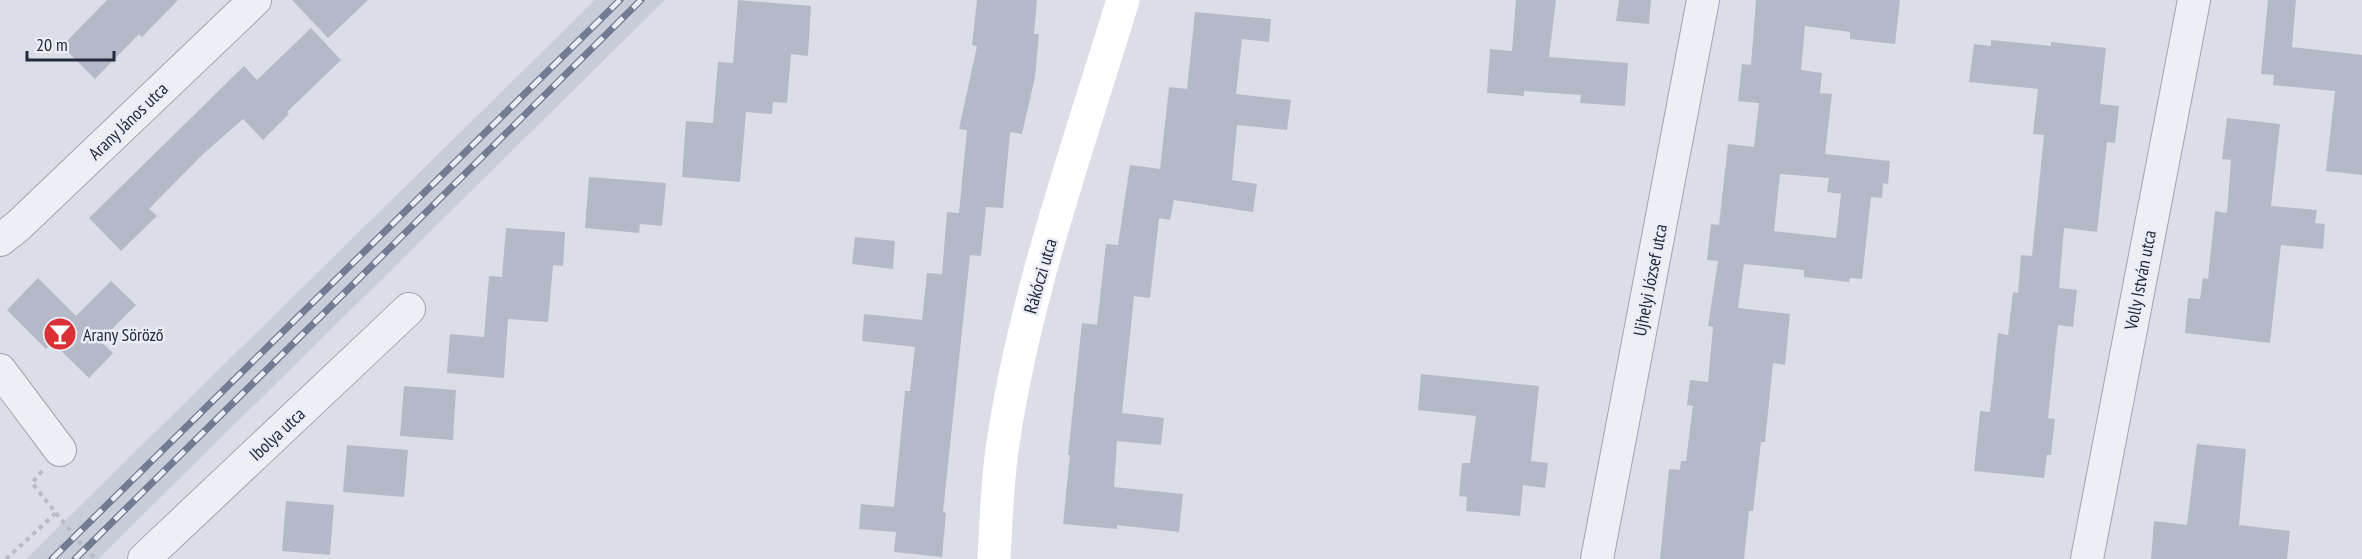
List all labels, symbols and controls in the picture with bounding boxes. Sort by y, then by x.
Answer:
scale bar [27,24,114,62]
text: 20 m [36,33,68,56]
street label: Arany János utca [83,77,173,165]
street label: Ujhelyi József utca [1628,222,1672,338]
street label: Volly István utca [2119,228,2161,333]
street label: Rákóczi utca [1018,236,1062,316]
bar icon: Arany Söröző [42,316,78,352]
place label: Arany Söröző [83,323,164,346]
street label: Ibolya utca [244,402,310,466]

